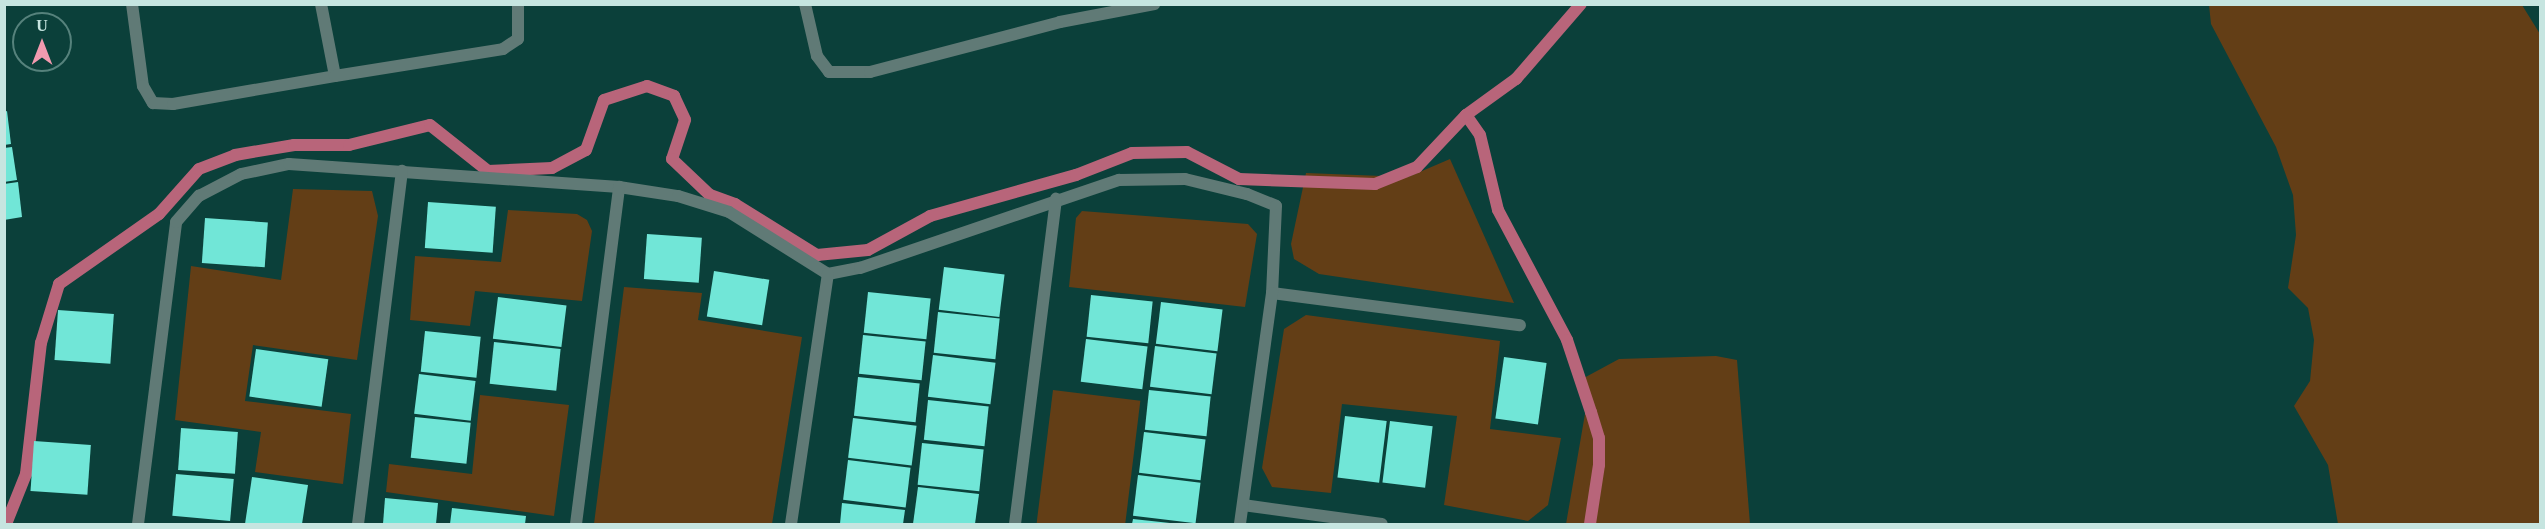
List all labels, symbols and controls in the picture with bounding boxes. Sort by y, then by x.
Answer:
north arrow [12,12,72,72]
text: U [36,17,48,34]

